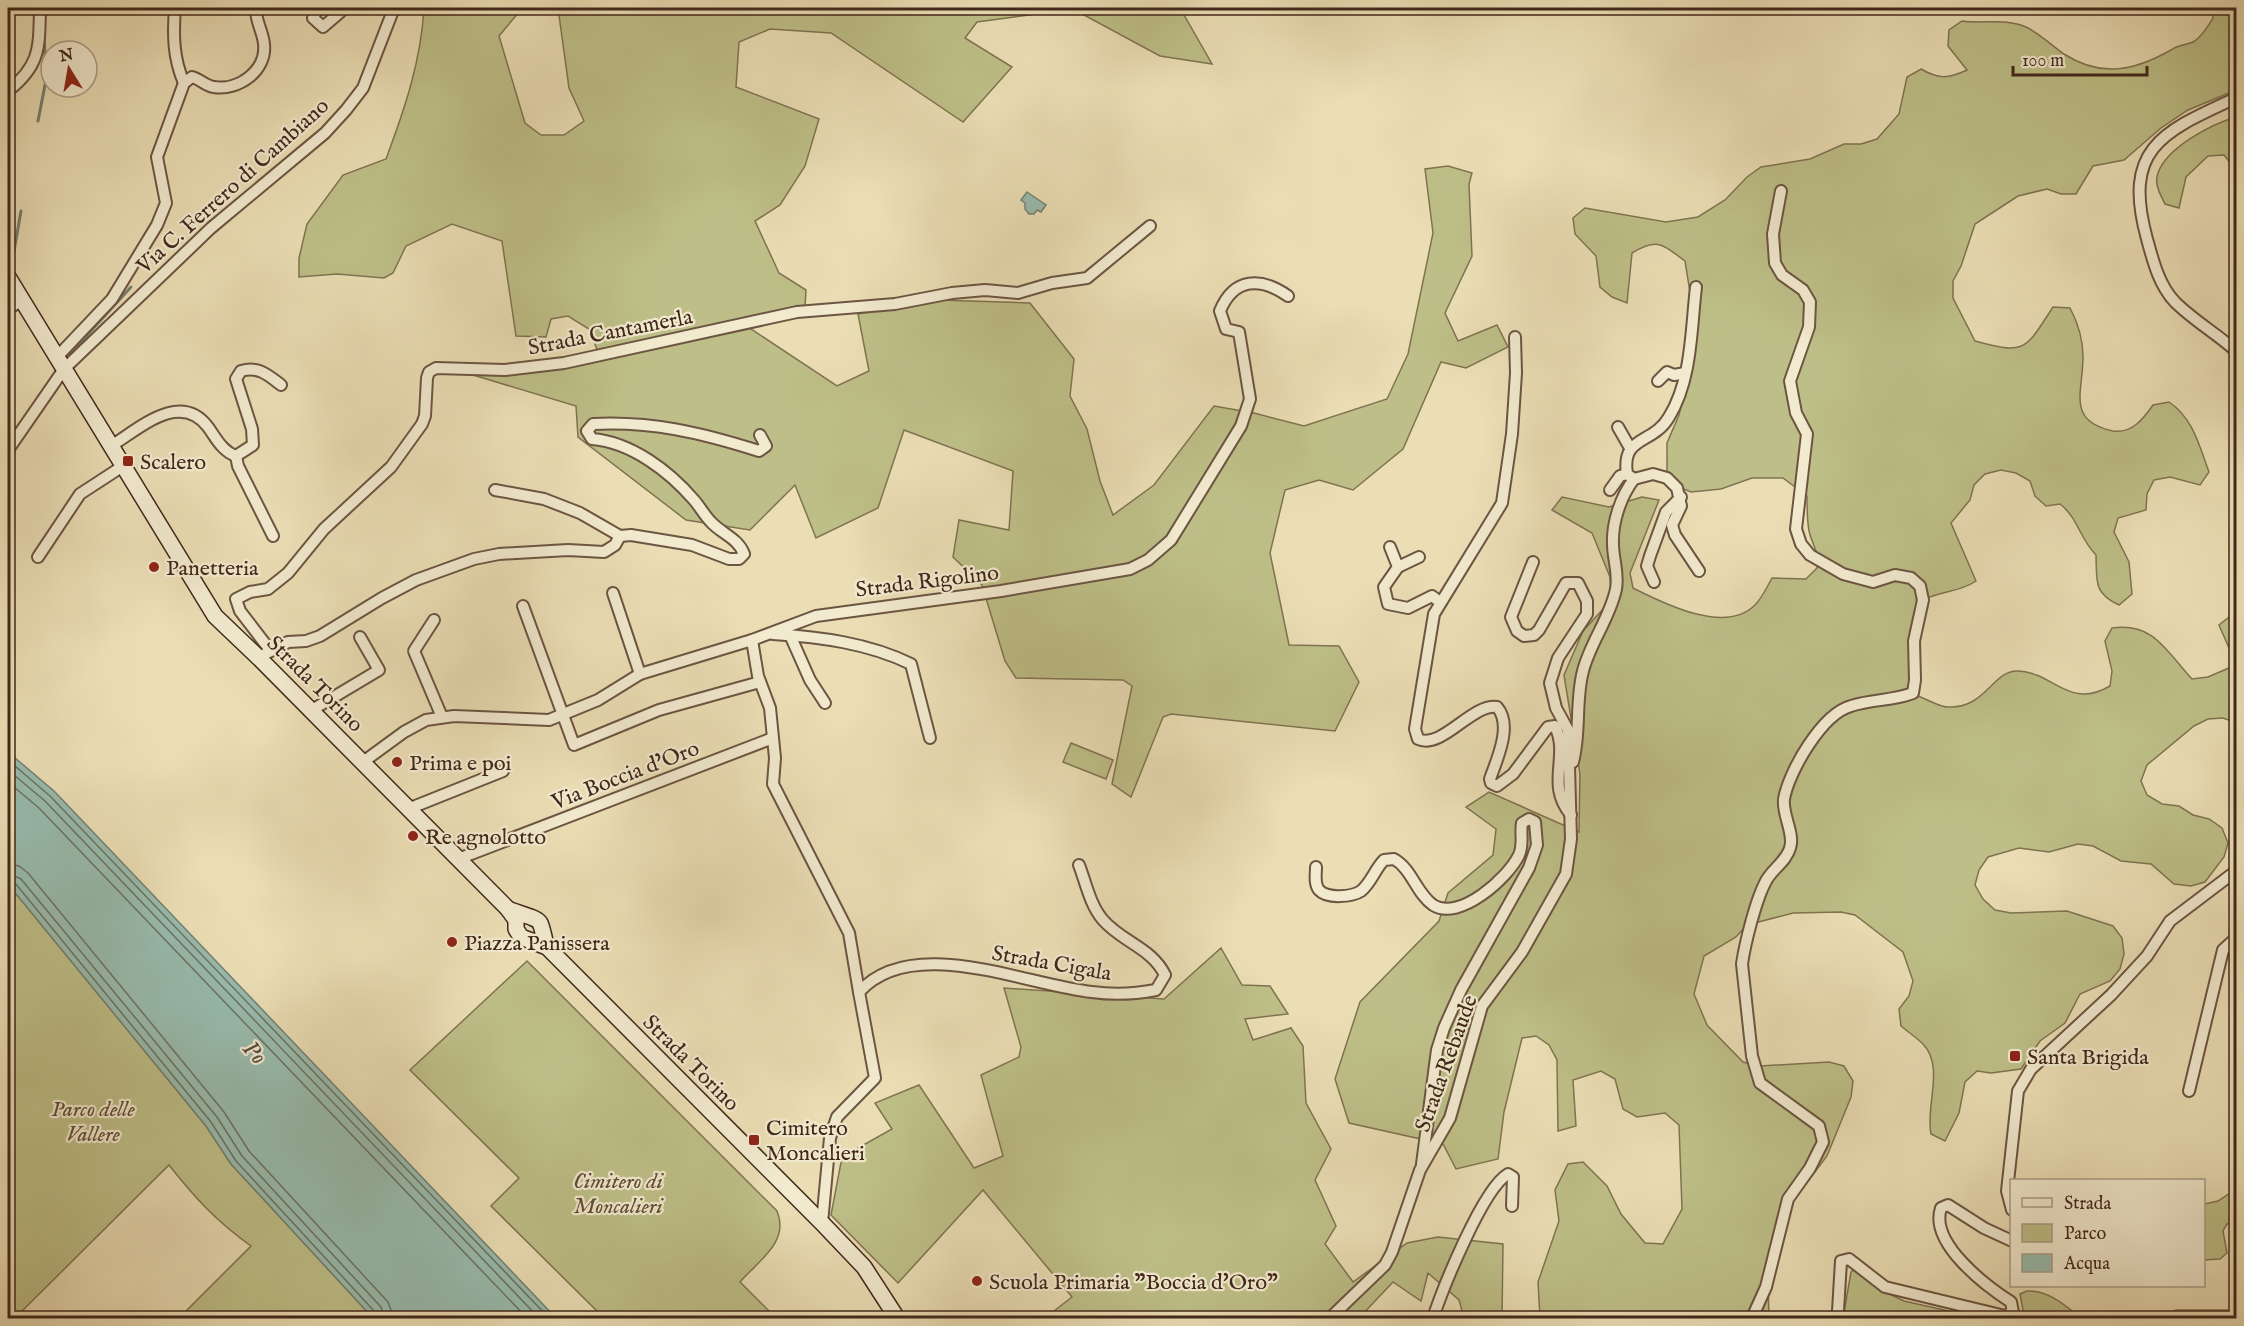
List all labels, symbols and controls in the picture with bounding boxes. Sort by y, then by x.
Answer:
north arrow [39,39,99,99]
scale bar [2013,39,2146,77]
text: N [57,45,75,68]
text: 100 m [2022,50,2064,73]
street label: Via C. Ferrero di Cambiano [130,92,336,281]
street label: Strada Cantamerla [526,303,696,363]
place label: Scalero [140,449,206,477]
marker: Scalero [121,454,135,468]
place label: Panetteria [166,555,259,583]
street label: Strada Rigolino [854,559,1001,605]
marker: Panetteria [147,560,161,574]
street label: Strada Torino [260,630,369,739]
street label: Via Boccia d'Oro [547,735,704,817]
place label: Prima e poi [409,750,512,778]
marker: Prima e poi [390,755,404,769]
place label: Re agnolotto [425,824,546,852]
marker: Re agnolotto [406,829,420,843]
place label: Piazza Panissera [464,930,610,958]
marker: Piazza Panissera [445,935,459,949]
street label: Strada Cigala [990,940,1114,988]
street label: Strada Rebaude [1409,991,1485,1136]
street label: Strada Torino [636,1009,745,1118]
water label: Po [235,1034,273,1072]
place label: Santa Brigida [2027,1044,2149,1072]
marker: Santa Brigida [2008,1049,2022,1063]
park label: Parco delle Vallere [51,1096,136,1149]
place label: Cimitero Moncalieri [766,1115,865,1168]
marker: Cimitero Moncalieri [747,1133,761,1147]
park label: Cimitero di Moncalieri [573,1168,665,1221]
legend [2010,1179,2205,1287]
text: Strada [2064,1193,2111,1216]
text: Parco [2064,1223,2106,1246]
text: Acqua [2063,1253,2110,1276]
place label: Scuola Primaria "Boccia d'Oro" [989,1269,1278,1297]
marker: Scuola Primaria "Boccia d'Oro" [970,1274,984,1288]

